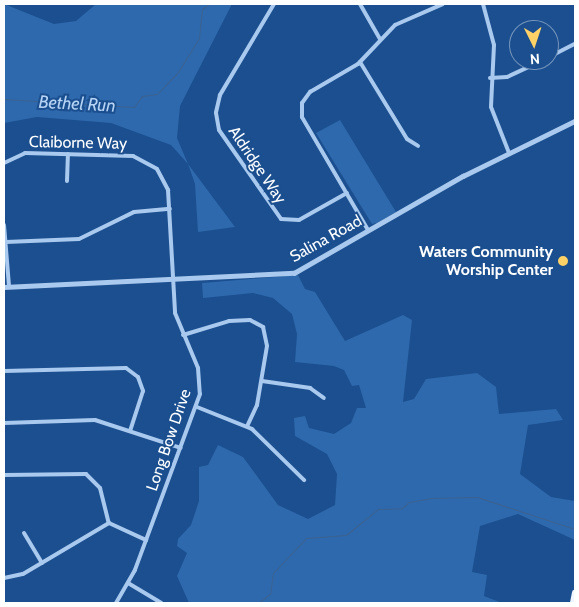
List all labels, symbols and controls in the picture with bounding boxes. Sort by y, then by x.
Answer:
north arrow [509,20,559,70]
text: N [529,50,541,68]
water label: Bethel Run [38,91,116,117]
street label: Aldridge Way [224,123,290,207]
street label: Claiborne Way [29,133,127,153]
street label: Salina Road [287,211,365,267]
place label: Waters Community Worship Center [419,242,553,280]
marker: Waters Community Worship Center [557,255,569,267]
street label: Long Bow Drive [143,387,195,493]

